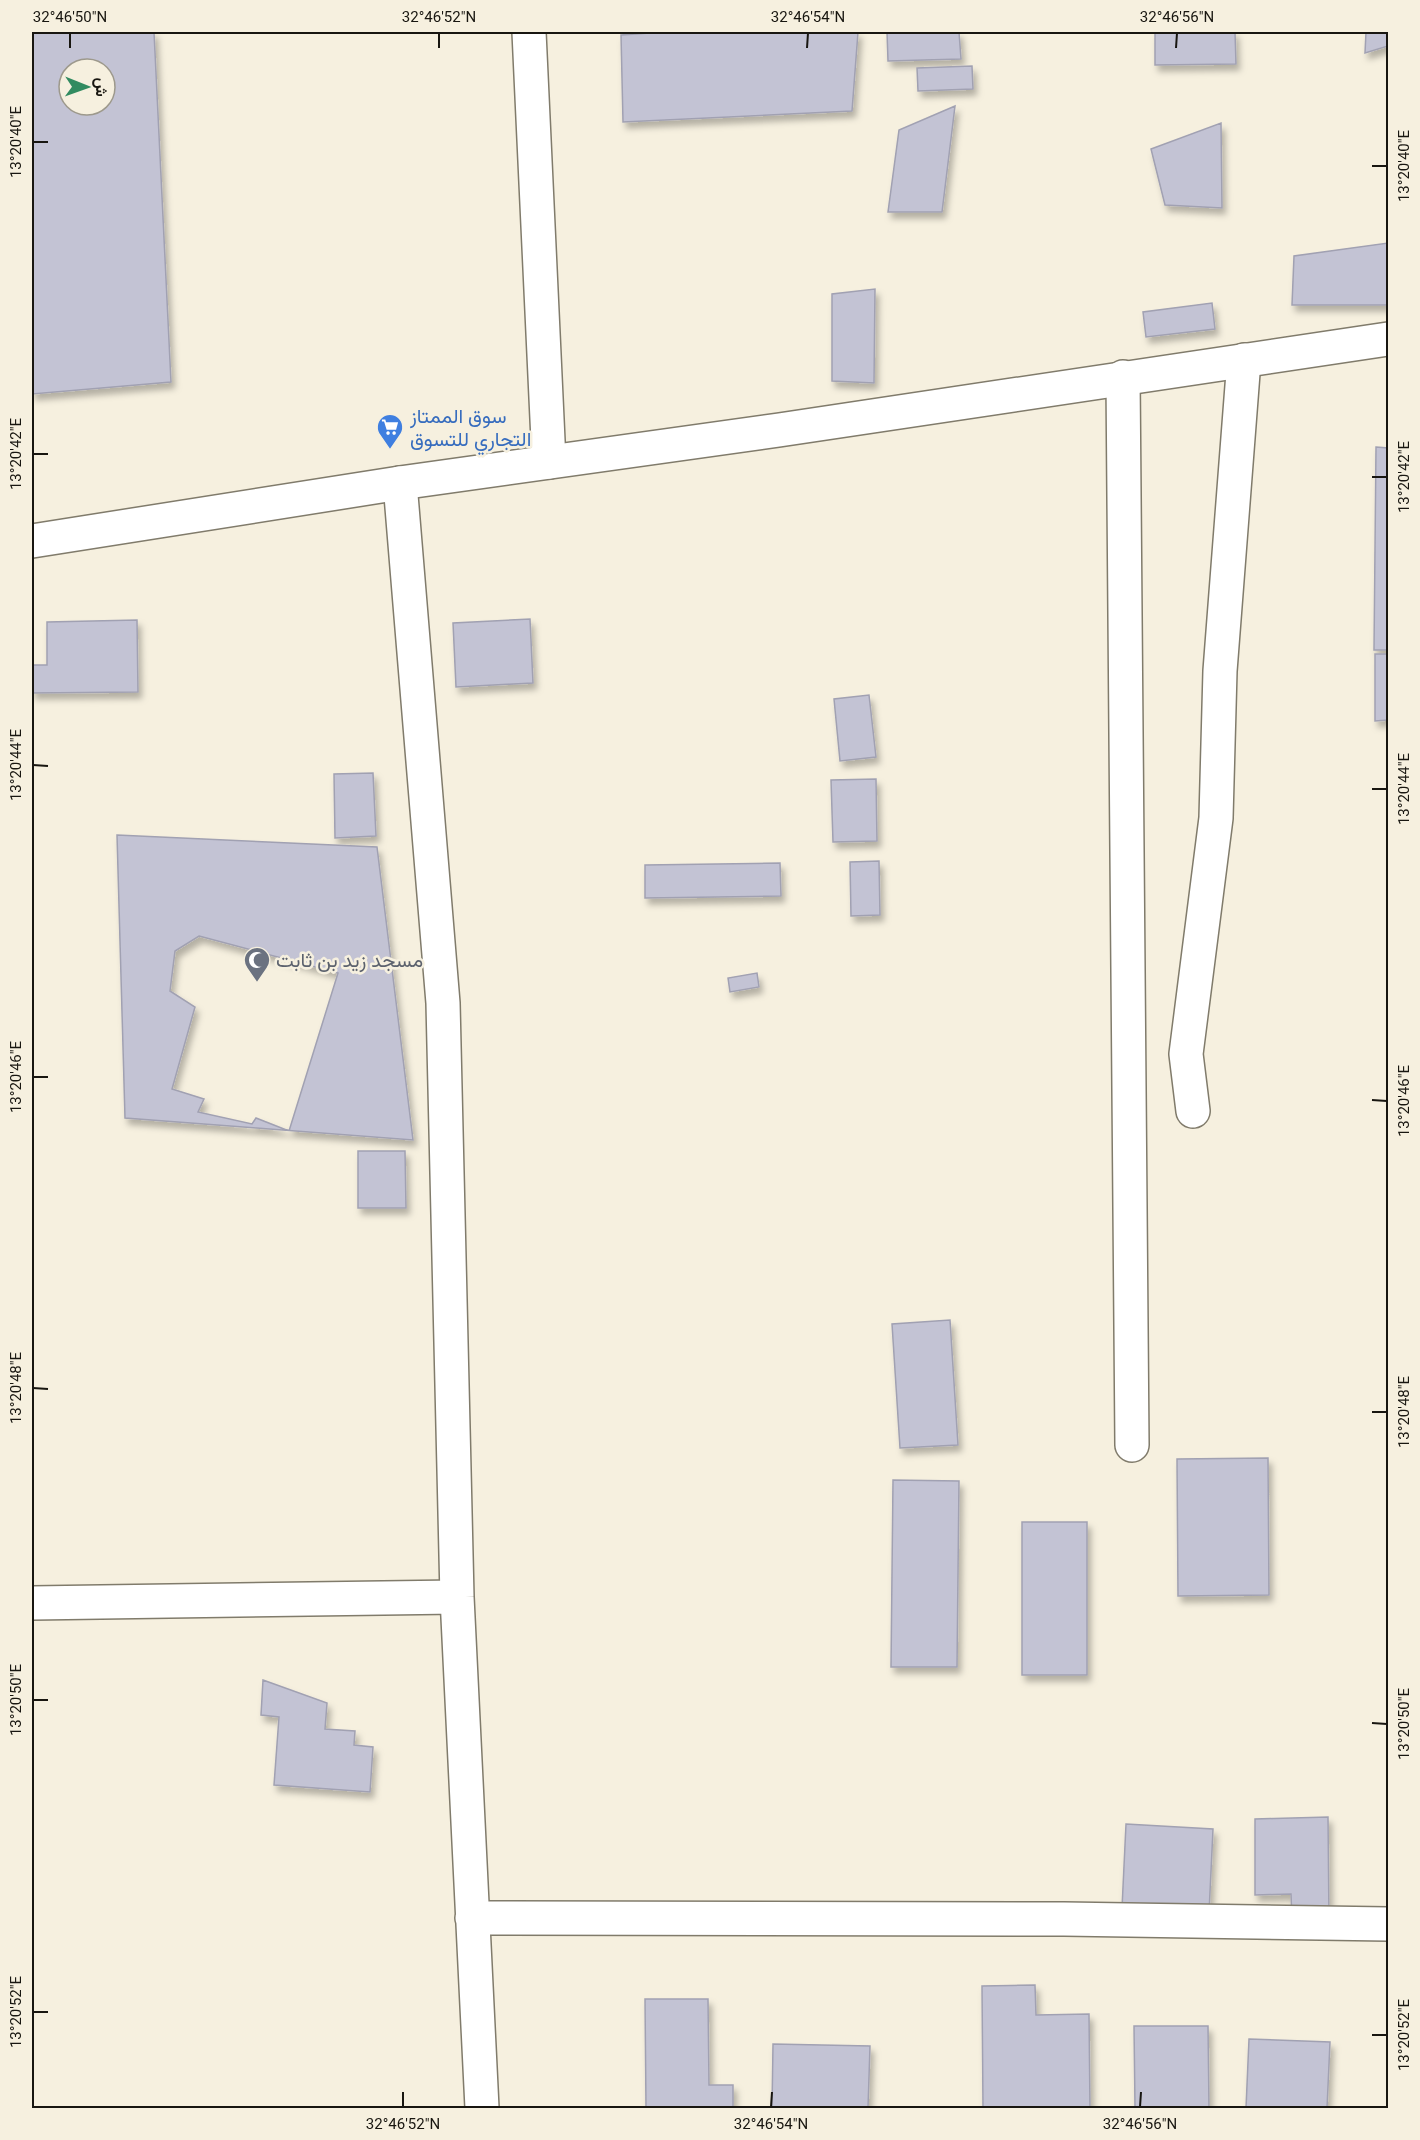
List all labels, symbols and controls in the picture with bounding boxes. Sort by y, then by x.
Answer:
text: 32°46'50"N [33,8,107,26]
text: 32°46'52"N [402,8,476,26]
text: 32°46'54"N [771,8,845,26]
text: 32°46'56"N [1140,8,1214,26]
north arrow [57,57,117,117]
text: ش [92,77,111,97]
text: 13°20'40"E [7,105,25,178]
text: 13°20'40"E [1395,129,1413,202]
place label: سوق الممتاز التجاري للتسوق [409,404,531,456]
supermarket icon: سوق الممتاز التجاري للتسوق [375,412,405,450]
text: 13°20'42"E [7,417,25,490]
text: 13°20'42"E [1395,440,1413,513]
text: 13°20'44"E [7,728,25,801]
text: 13°20'44"E [1395,752,1413,825]
mosque icon: مسجد زيد بن ثابت [242,945,272,983]
place label: مسجد زيد بن ثابت [276,948,423,973]
text: 13°20'46"E [7,1040,25,1113]
text: 13°20'46"E [1395,1064,1413,1137]
text: 13°20'48"E [7,1351,25,1424]
text: 13°20'48"E [1395,1375,1413,1448]
text: 13°20'50"E [7,1663,25,1736]
text: 13°20'50"E [1395,1687,1413,1760]
text: 13°20'52"E [7,1975,25,2048]
text: 13°20'52"E [1395,1998,1413,2071]
text: 32°46'52"N [366,2115,440,2133]
text: 32°46'54"N [734,2115,808,2133]
text: 32°46'56"N [1103,2115,1177,2133]

